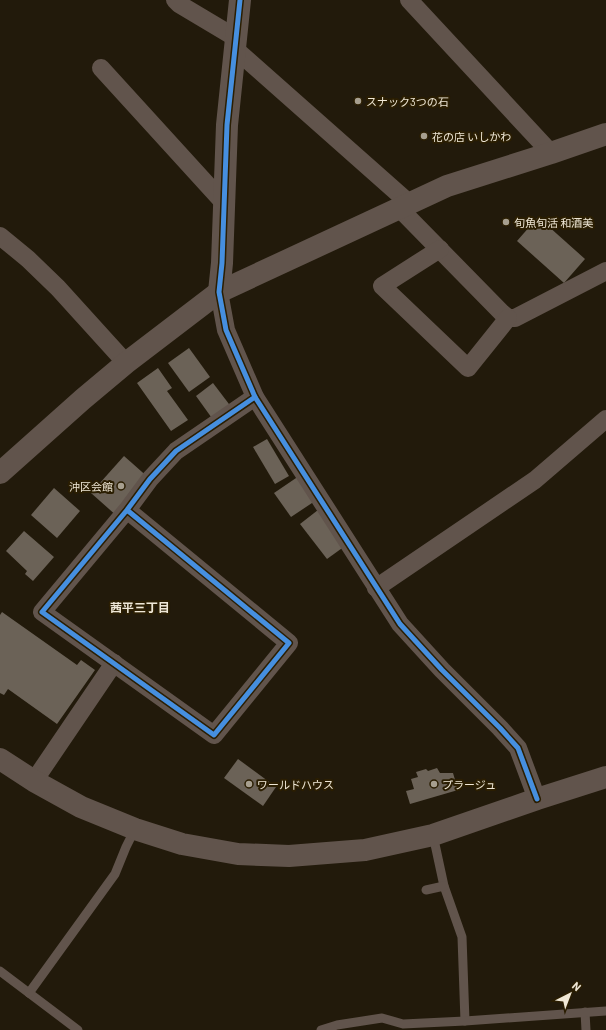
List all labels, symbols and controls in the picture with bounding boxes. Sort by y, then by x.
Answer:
place label: スナック3つの石 [366,95,449,108]
marker: スナック3つの石 [353,96,363,106]
place label: 花の店 いしかわ [432,130,511,143]
marker: 花の店 いしかわ [419,131,429,141]
place label: 旬魚旬活 和酒美 [514,216,593,229]
marker: 旬魚旬活 和酒美 [501,217,511,227]
place label: 沖区会館 [69,480,113,493]
marker: 沖区会館 [116,481,126,491]
district label: 茜平三丁目 [110,600,170,614]
place label: ワールドハウス [257,778,334,791]
place label: プラージュ [442,778,496,791]
marker: ワールドハウス [244,779,254,789]
marker: プラージュ [429,779,439,789]
north arrow [550,974,590,1014]
text: N [570,979,584,993]

